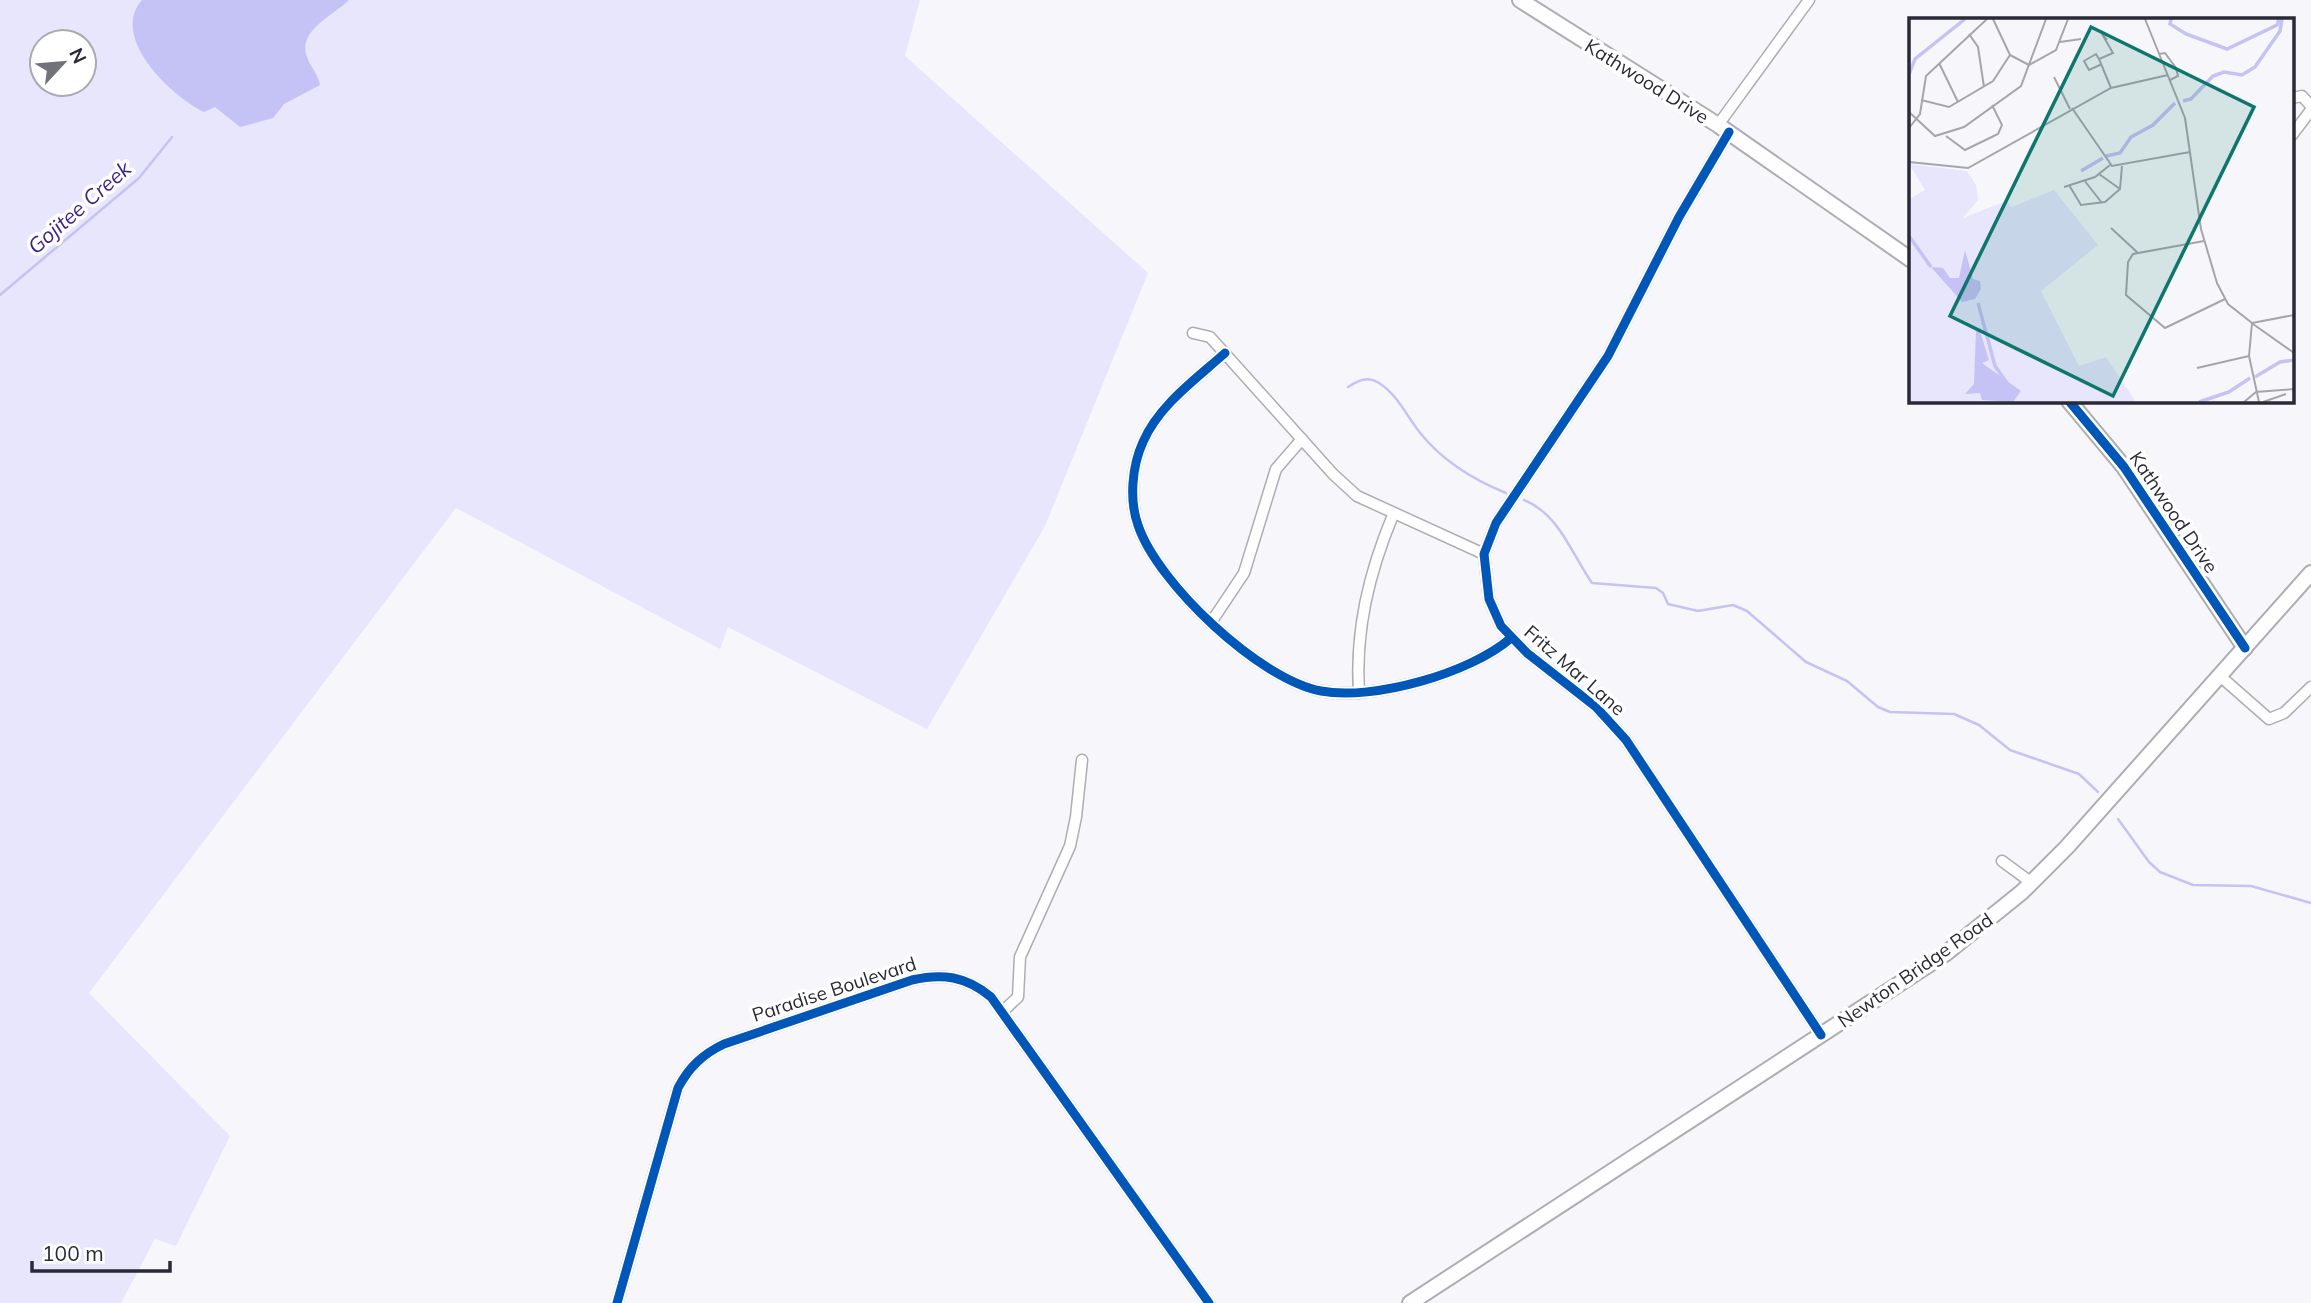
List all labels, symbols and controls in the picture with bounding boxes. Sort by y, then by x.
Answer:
inset map [1909,18,2294,402]
north arrow [28,28,98,98]
street label: Kathwood Drive [1581,33,1713,129]
text: N [64,44,92,67]
water label: Gojitee Creek [22,154,137,259]
street label: Kathwood Drive [2124,447,2224,577]
street label: Fritz Mar Lane [1520,620,1630,720]
street label: Newton Bridge Road [1833,907,1997,1033]
street label: Paradise Boulevard [749,951,919,1027]
scale bar [32,1230,170,1274]
text: 100 m [42,1240,104,1266]

